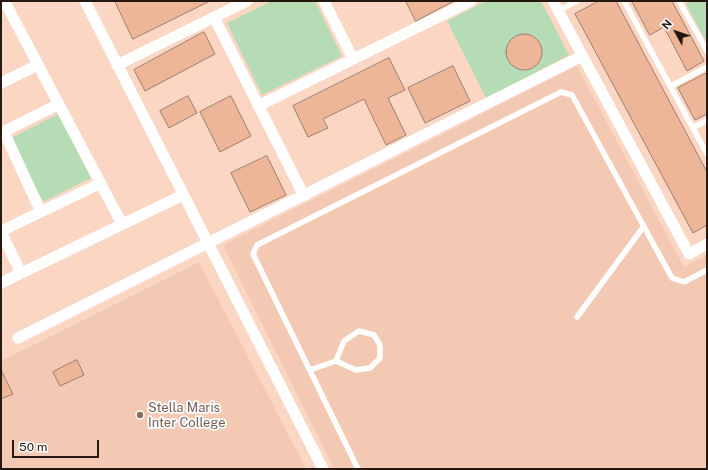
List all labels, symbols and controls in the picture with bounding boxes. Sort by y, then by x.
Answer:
north arrow [656,12,696,52]
text: N [659,17,674,31]
place label: Stella Maris Inter College [148,400,226,431]
marker: Stella Maris Inter College [135,410,145,420]
scale bar [14,432,101,458]
text: 50 m [19,440,47,454]

